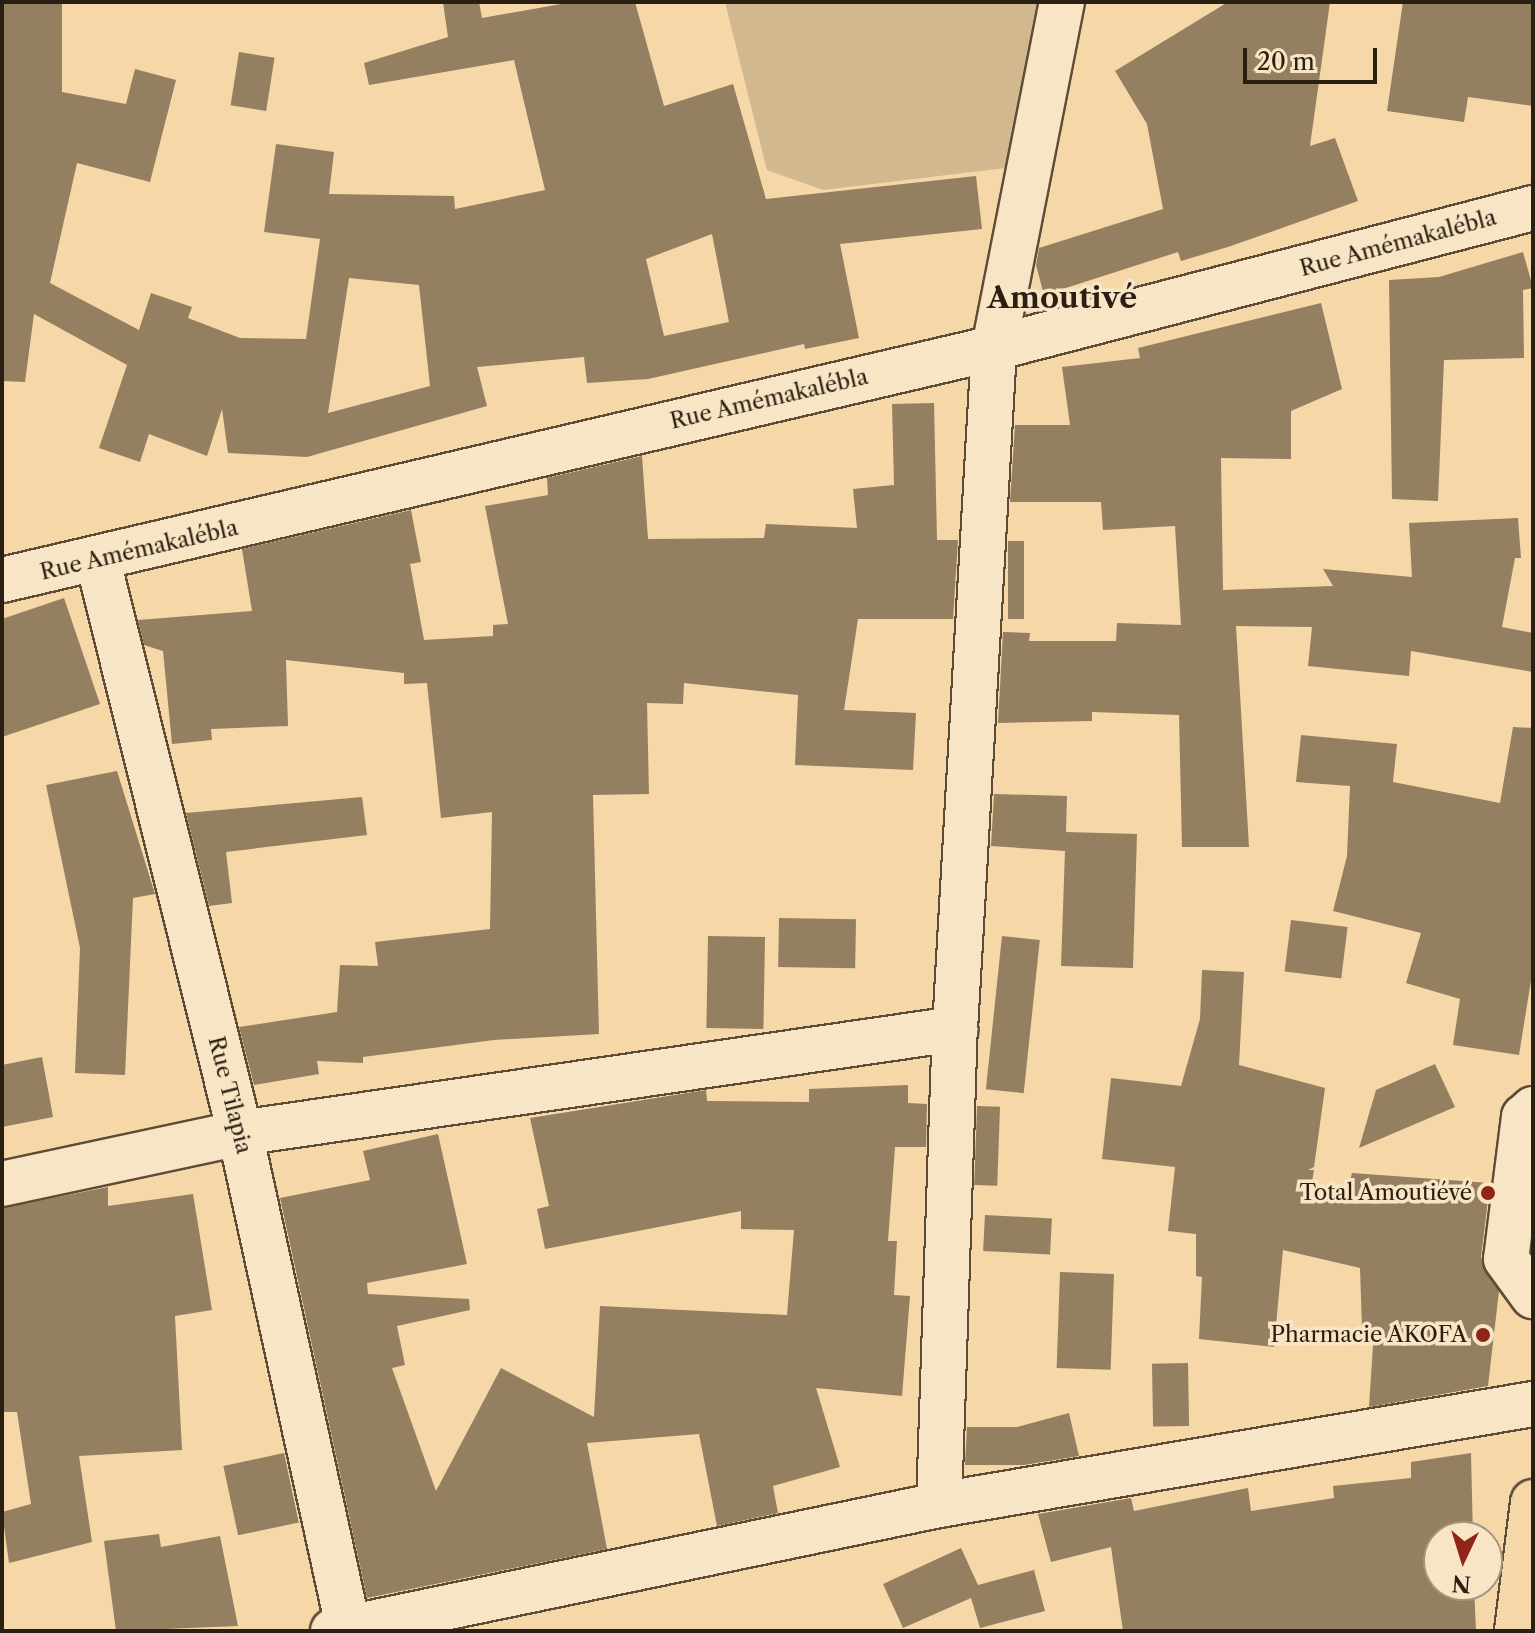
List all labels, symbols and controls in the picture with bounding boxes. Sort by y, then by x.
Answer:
scale bar [1247,32,1381,82]
text: 20 m [1257,47,1315,76]
street label: Rue Amémakalébla [1296,204,1500,282]
district label: Amoutivé [987,280,1137,316]
street label: Rue Amémakalébla [667,363,871,435]
street label: Rue Amémakalébla [37,514,241,586]
street label: Rue Tilapia [203,1033,257,1157]
place label: Total Amoutiévé [1299,1180,1472,1206]
marker: Total Amoutiévé [1479,1184,1497,1202]
place label: Pharmacie AKOFA [1270,1322,1467,1348]
marker: Pharmacie AKOFA [1474,1326,1492,1344]
north arrow [1423,1521,1503,1601]
text: N [1451,1569,1472,1598]

